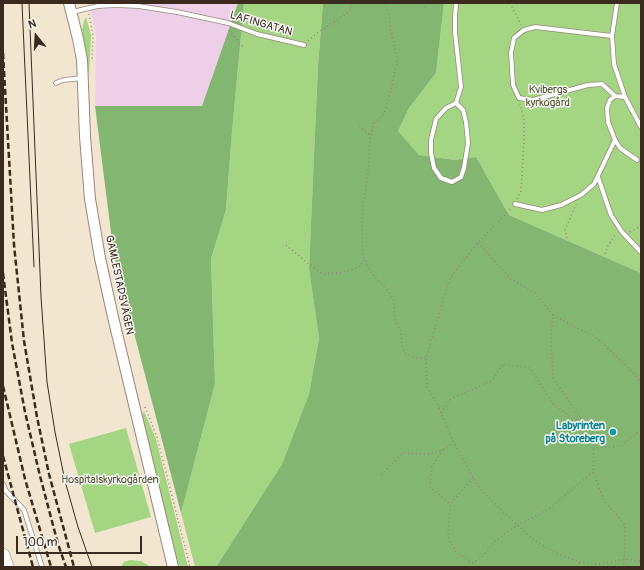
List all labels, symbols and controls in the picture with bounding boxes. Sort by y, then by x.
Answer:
street label: LAFINGATAN [228,9,294,39]
north arrow [16,16,56,56]
text: N [27,17,38,31]
park label: Kvibergs kyrkogård [526,83,570,109]
street label: GAMLESTADSVÄGEN [102,234,136,336]
place label: Labyrinten på Storeberg [546,419,605,445]
marker: Labyrinten på Storeberg [608,427,618,437]
park label: Hospitalskyrkogården [61,473,159,487]
scale bar [18,528,144,554]
text: 100 m [23,535,57,550]

